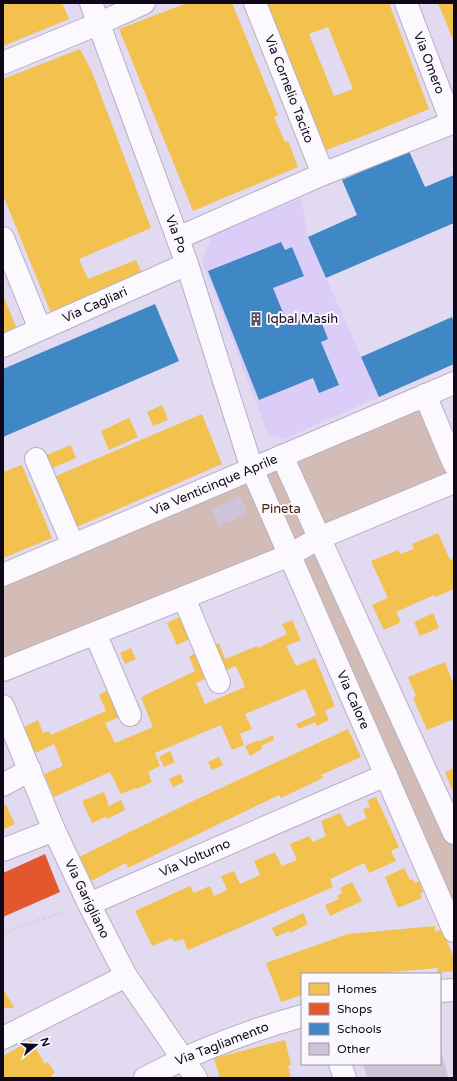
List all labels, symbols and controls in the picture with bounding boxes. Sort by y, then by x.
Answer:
street label: Via Omero [410,30,448,96]
street label: Via Cornelio Tacito [261,33,317,145]
street label: Via Po [162,213,190,255]
street label: Via Cagliari [60,284,130,326]
building icon: Iqbal Masih [248,311,264,327]
place label: Iqbal Masih [267,311,338,327]
street label: Via Venticinque Aprile [148,451,280,519]
park label: Pineta [261,501,301,517]
street label: Via Calore [333,668,373,732]
street label: Via Volturno [157,835,233,881]
street label: Via Garigliano [61,857,113,941]
legend [301,973,441,1065]
text: Homes [337,982,377,996]
text: Shops [337,1002,372,1016]
street label: Via Tagliamento [173,1019,271,1069]
text: Schools [337,1022,382,1036]
north arrow [16,1025,56,1065]
text: N [37,1036,53,1048]
text: Other [337,1042,370,1056]

